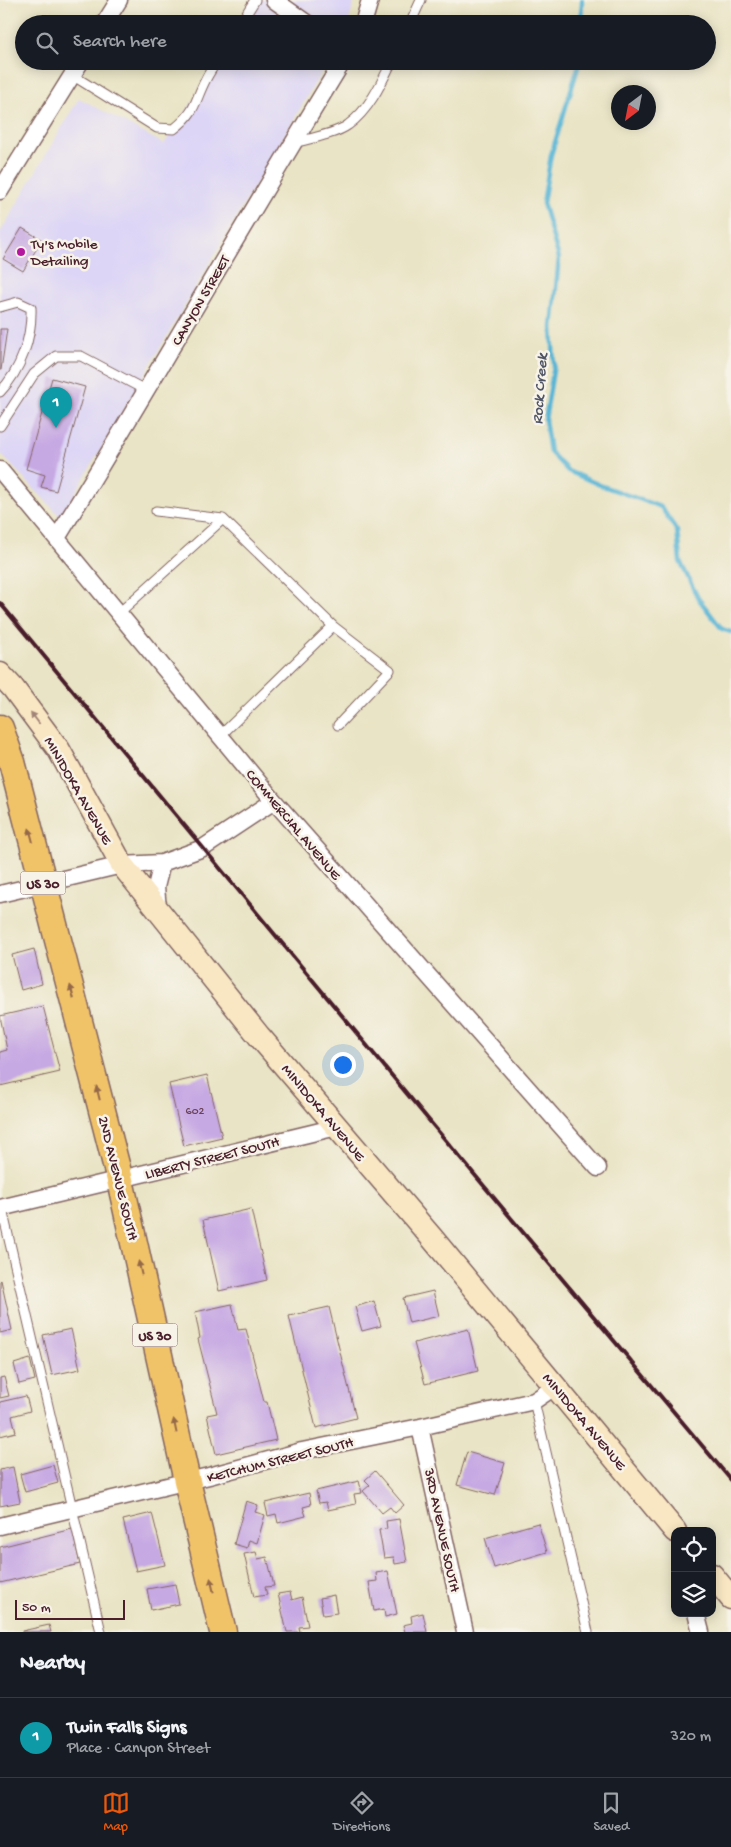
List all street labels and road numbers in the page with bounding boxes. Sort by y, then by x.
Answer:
street label: CANYON STREET [169,252,235,349]
street label: MINIDOKA AVENUE [39,734,116,849]
street label: COMMERCIAL AVENUE [241,766,345,885]
road number: US 30 [20,871,66,894]
street label: MINIDOKA AVENUE [277,1061,369,1166]
street label: 2ND AVENUE SOUTH [93,1115,141,1243]
street label: LIBERTY STREET SOUTH [143,1133,282,1184]
road number: US 30 [132,1324,178,1346]
street label: MINIDOKA AVENUE [538,1370,630,1475]
street label: KETCHUM STREET SOUTH [205,1434,356,1488]
street label: 3RD AVENUE SOUTH [419,1466,463,1594]

